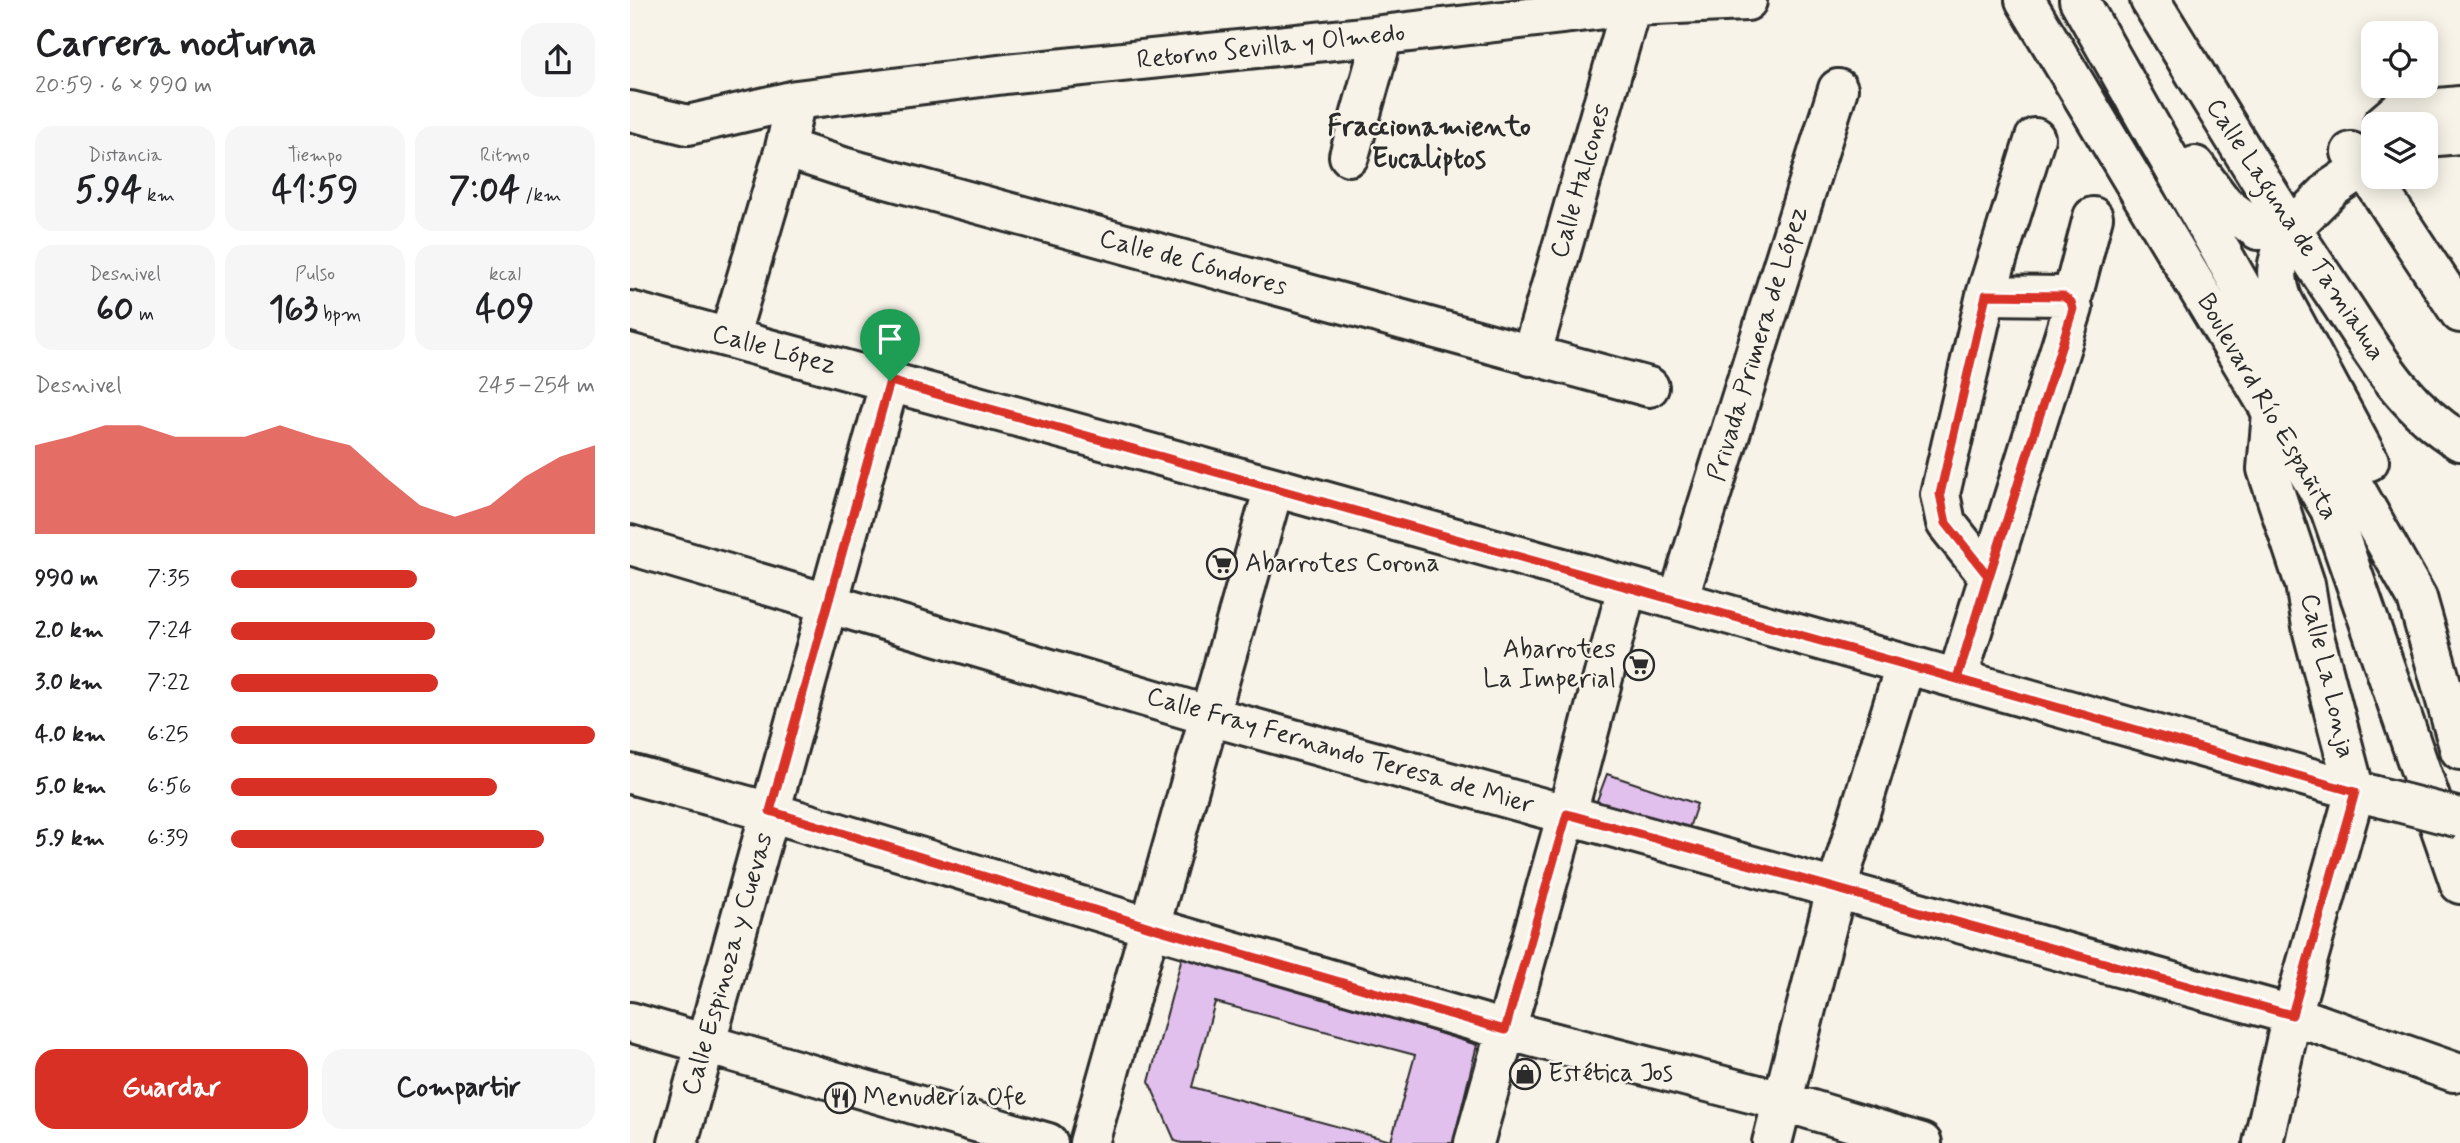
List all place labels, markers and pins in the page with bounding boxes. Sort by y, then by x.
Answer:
pin [860,309,920,381]
supermarket icon: Abarrotes Corona [1205,547,1239,581]
place label: Abarrotes Corona [1245,547,1440,581]
place label: Abarrotes La Imperial [1483,633,1616,697]
supermarket icon: Abarrotes La Imperial [1622,648,1656,682]
shop icon: Estética Jos [1508,1057,1542,1091]
place label: Estética Jos [1548,1057,1673,1091]
restaurant icon: Menudería Ofe [823,1081,857,1115]
place label: Menudería Ofe [863,1081,1027,1115]

